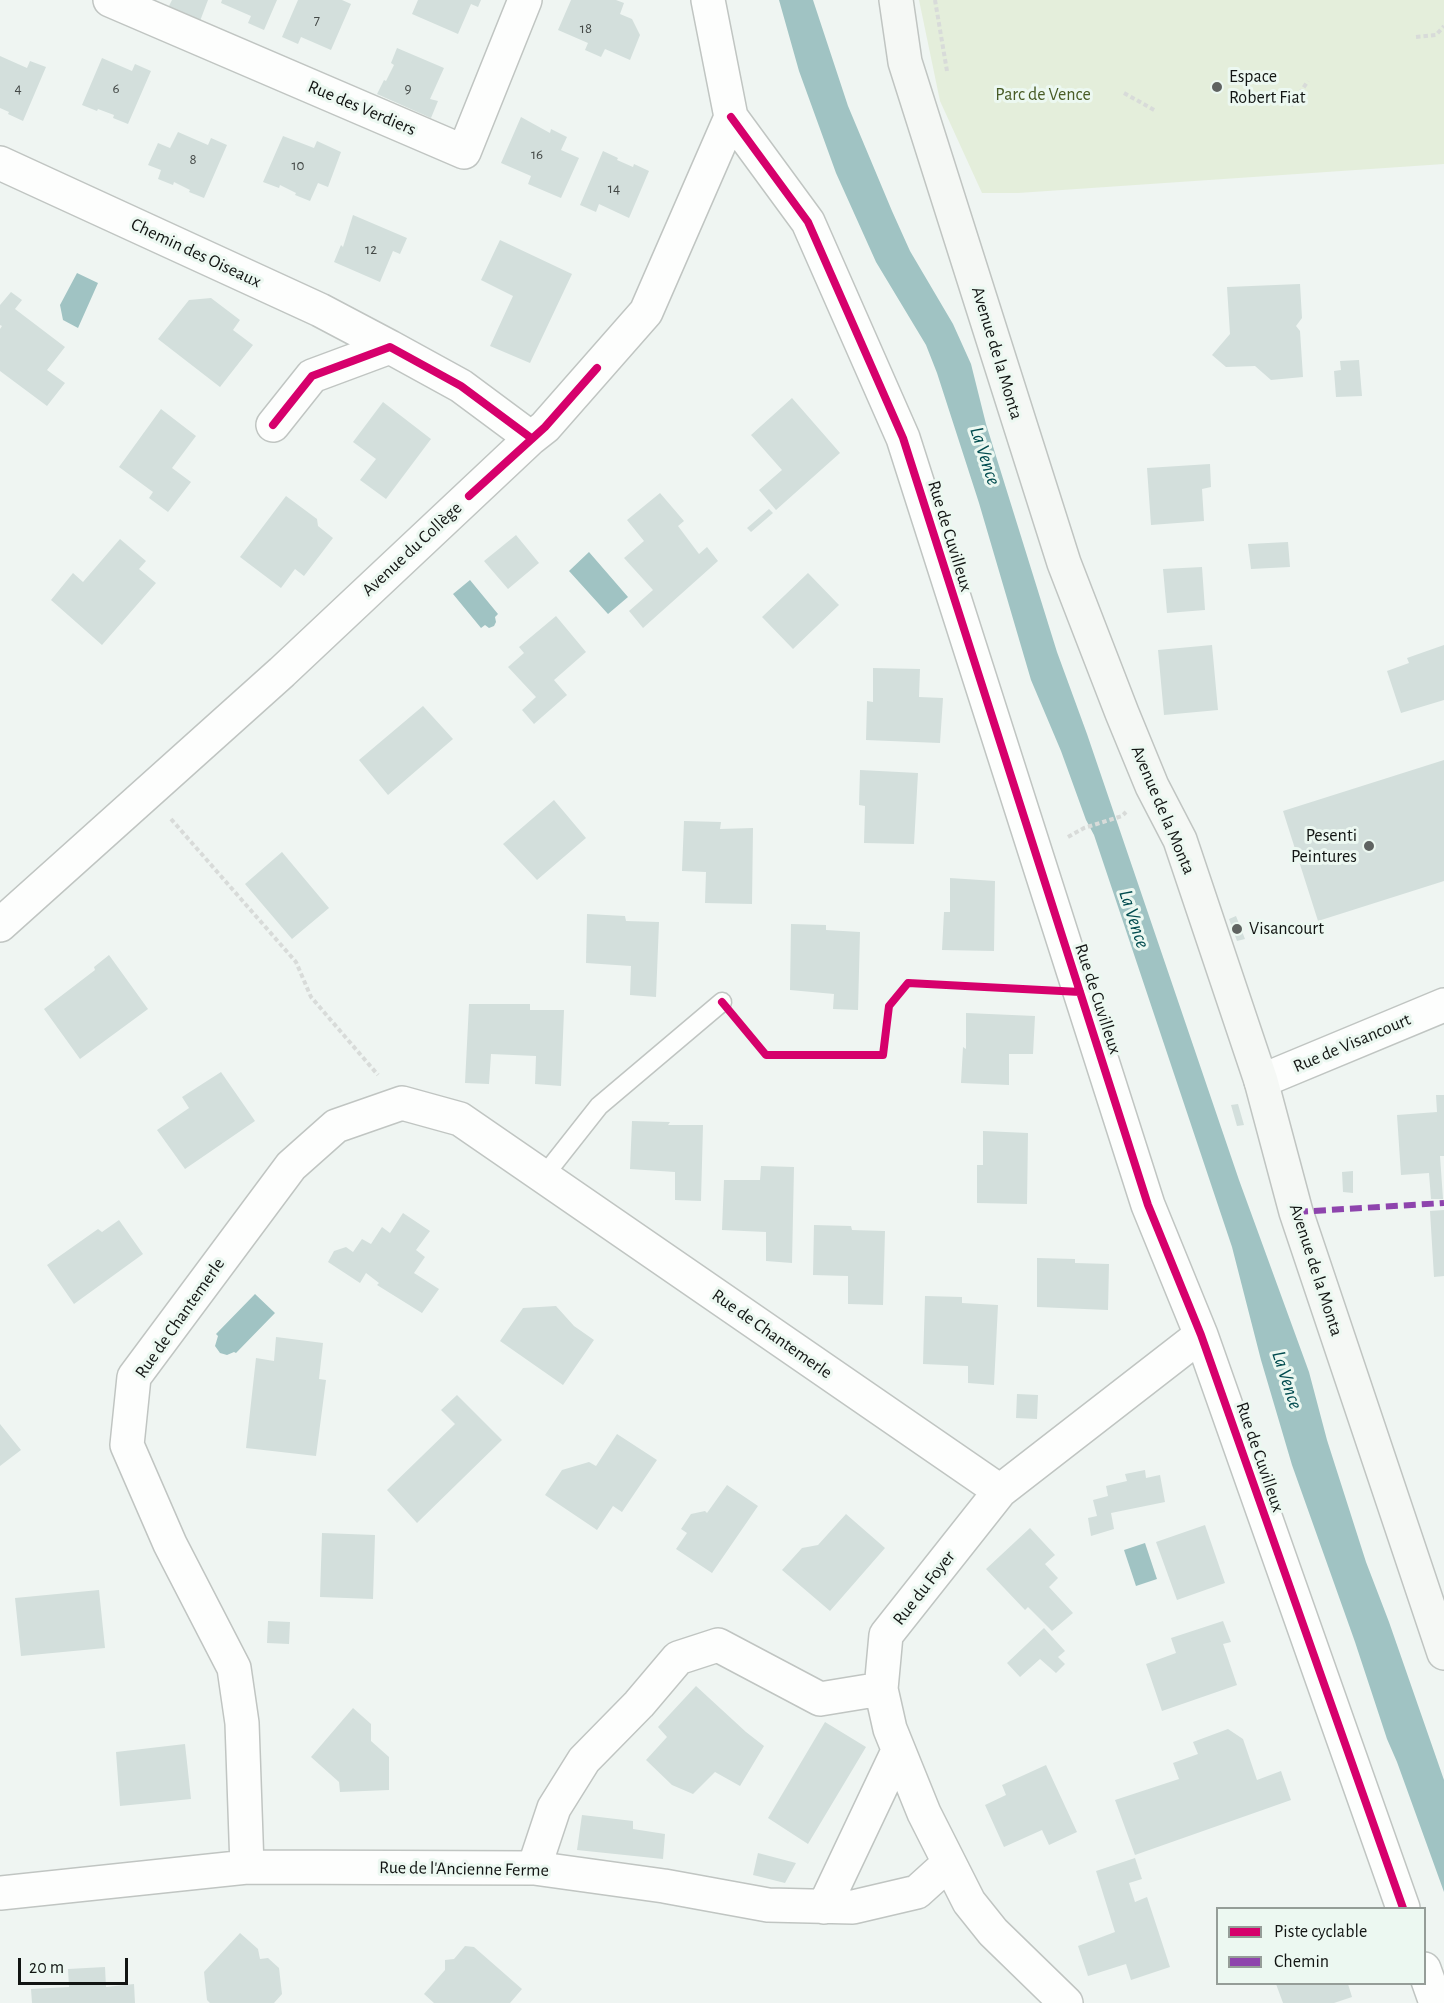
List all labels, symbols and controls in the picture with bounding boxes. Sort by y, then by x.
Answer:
house number: 7 [314,11,320,29]
house number: 18 [580,19,592,37]
place label: Espace Robert Fiat [1229,66,1305,109]
street label: Rue des Verdiers [305,76,419,140]
house number: 4 [14,79,22,97]
house number: 6 [112,79,120,97]
house number: 9 [404,79,412,97]
marker: Espace Robert Fiat [1210,80,1224,94]
park label: Parc de Vence [995,84,1091,106]
house number: 16 [531,145,543,163]
house number: 8 [189,150,197,168]
house number: 10 [291,156,305,174]
house number: 14 [608,179,620,197]
street label: Chemin des Oiseaux [127,213,265,293]
house number: 12 [365,240,377,258]
street label: Avenue de la Monta [967,284,1027,422]
water label: La Vence [964,424,1006,488]
street label: Rue de Cuvilleux [923,478,977,594]
street label: Avenue du Collège [358,497,466,601]
street label: Avenue de la Monta [1126,742,1200,878]
place label: Pesenti Peintures [1291,825,1357,868]
marker: Pesenti Peintures [1362,839,1376,853]
water label: La Vence [1113,887,1155,951]
place label: Visancourt [1249,918,1324,940]
marker: Visancourt [1230,922,1244,936]
street label: Rue de Cuvilleux [1070,941,1126,1057]
street label: Rue de Visancourt [1290,1009,1414,1077]
street label: Avenue de la Monta [1284,1201,1348,1339]
street label: Rue de Chantemerle [130,1254,230,1382]
street label: Rue de Chantemerle [708,1284,836,1384]
water label: La Vence [1266,1348,1308,1412]
street label: Rue de Cuvilleux [1231,1399,1289,1515]
street label: Rue du Foyer [888,1546,960,1630]
street label: Rue de l'Ancienne Ferme [379,1857,549,1881]
legend [1216,1907,1426,1985]
text: Piste cyclable [1274,1923,1367,1941]
scale bar [21,1946,130,1984]
text: Chemin [1274,1953,1329,1971]
text: 20 m [29,1959,64,1977]

